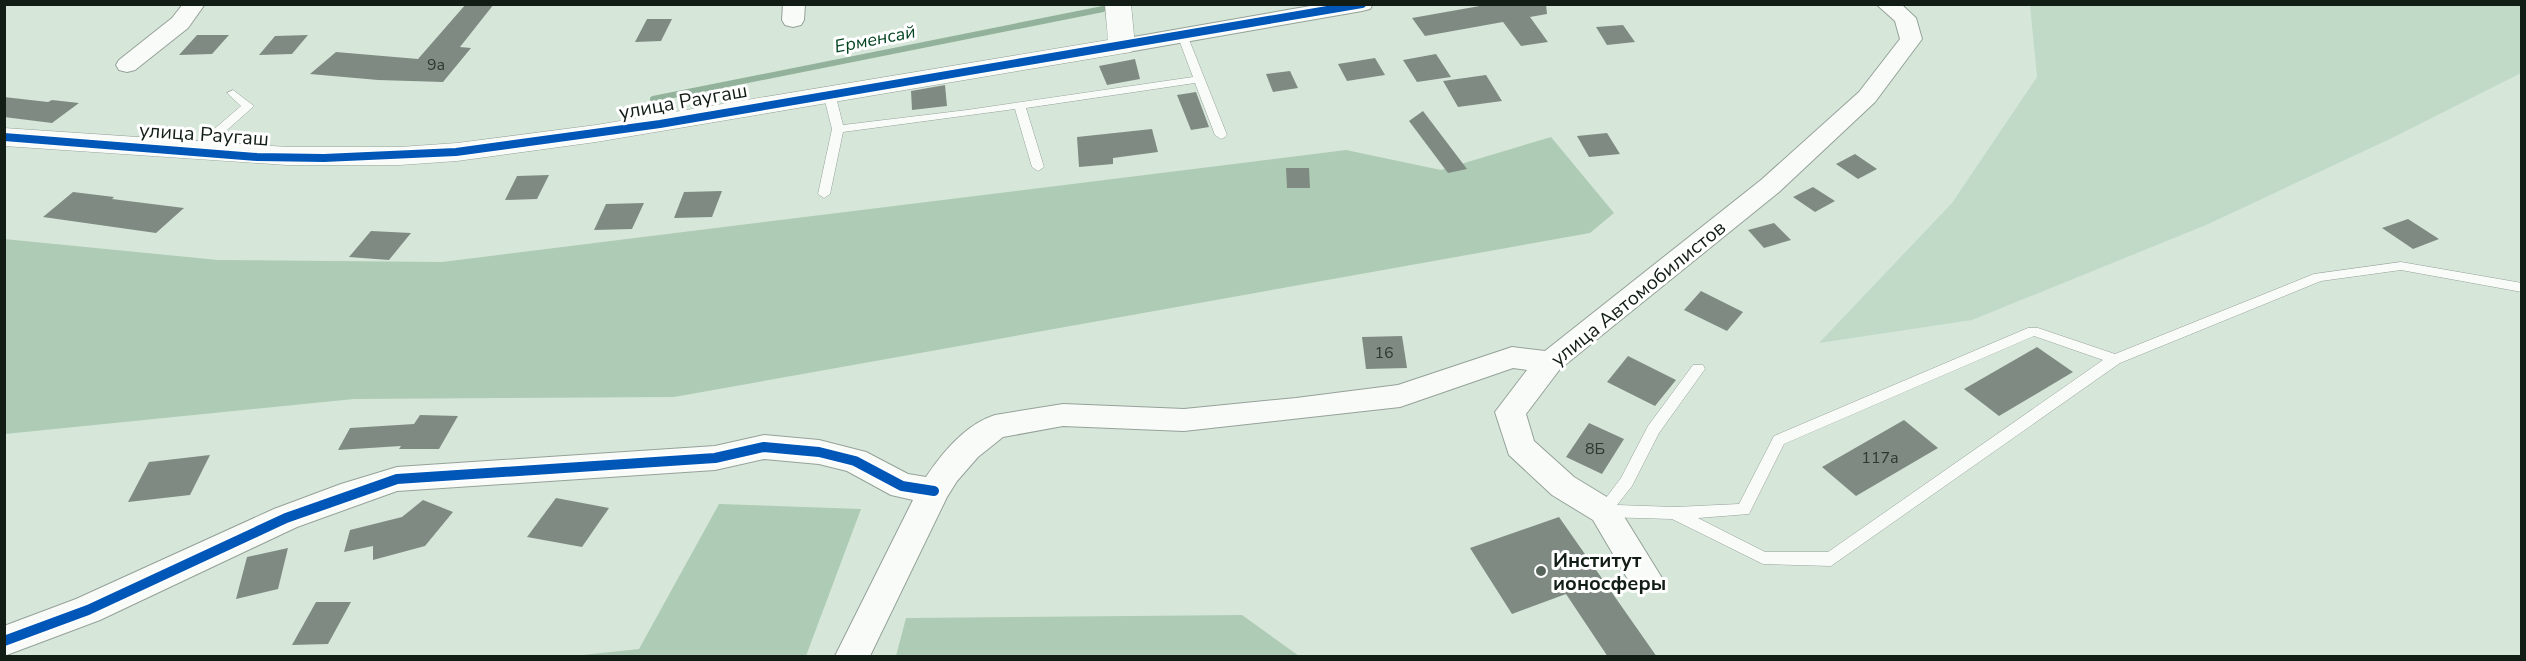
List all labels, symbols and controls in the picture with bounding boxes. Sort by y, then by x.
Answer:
water label: Ерменсай [832,19,918,59]
house number: 9а [427,54,445,76]
street label: улица Раугаш [617,77,749,126]
street label: улица Раугаш [138,116,270,153]
street label: улица Автомобилистов [1545,214,1732,372]
house number: 16 [1374,342,1394,364]
house number: 8Б [1585,438,1605,460]
house number: 117а [1861,447,1899,469]
place label: Институт ионосферы [1553,547,1666,597]
marker: Институт ионосферы [1534,564,1548,578]

